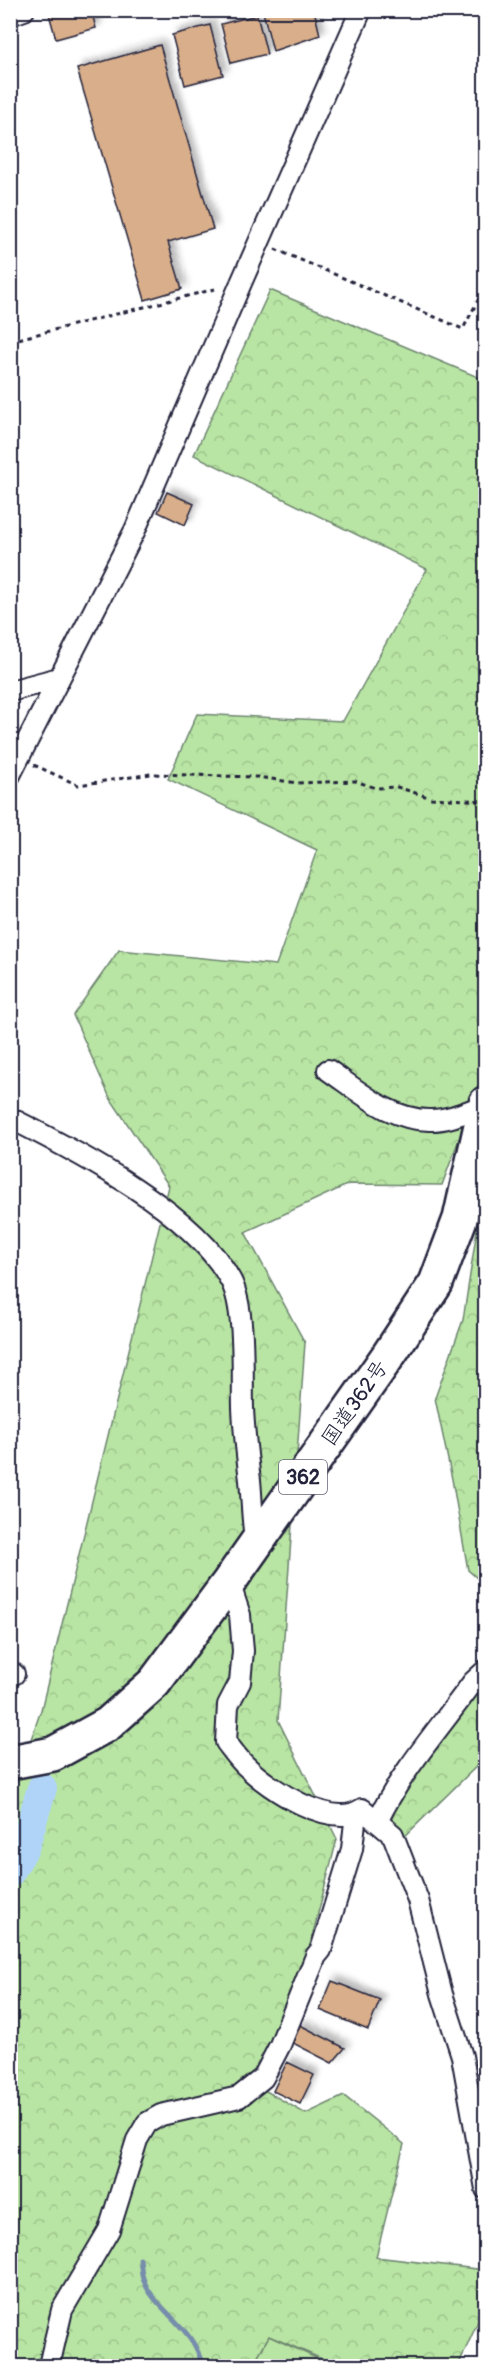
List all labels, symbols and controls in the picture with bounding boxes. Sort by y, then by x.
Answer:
street label: 国道362号 [316,1355,394,1451]
road number: 362 [279,1460,327,1494]

